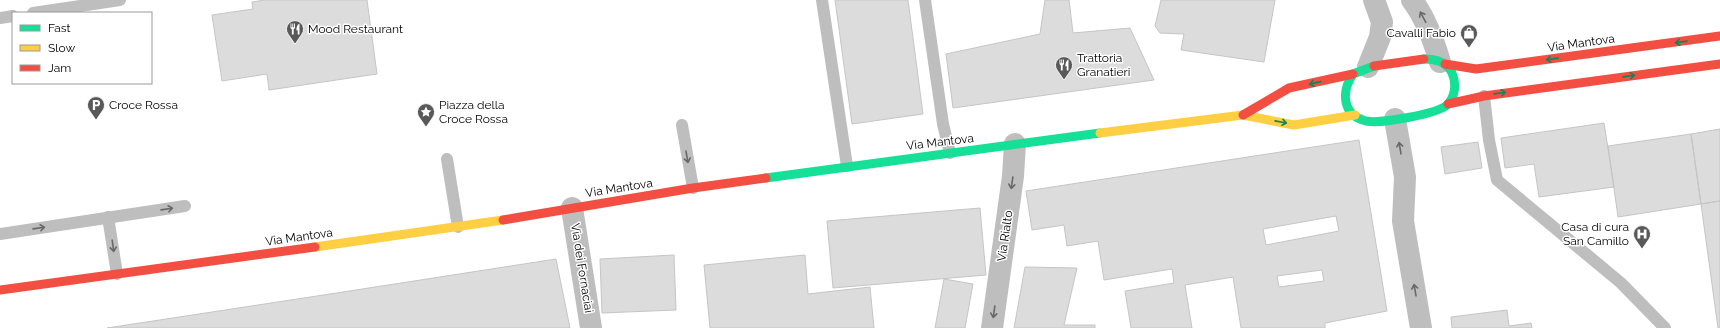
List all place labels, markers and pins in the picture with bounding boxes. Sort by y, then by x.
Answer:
restaurant icon: Mood Restaurant [285,19,305,44]
place label: Mood Restaurant [308,22,403,36]
shop icon: Cavalli Fabio [1459,23,1479,48]
place label: Cavalli Fabio [1386,26,1456,40]
place label: Trattoria Granatieri [1077,51,1130,79]
restaurant icon: Trattoria Granatieri [1054,55,1074,80]
parking icon: Croce Rossa [86,95,106,120]
place label: Croce Rossa [109,98,178,112]
place label: Piazza della Croce Rossa [439,98,508,126]
place icon: Piazza della Croce Rossa [416,102,436,127]
place label: Casa di cura San Camillo [1561,220,1629,248]
hospital icon: Casa di cura San Camillo [1632,224,1652,249]

